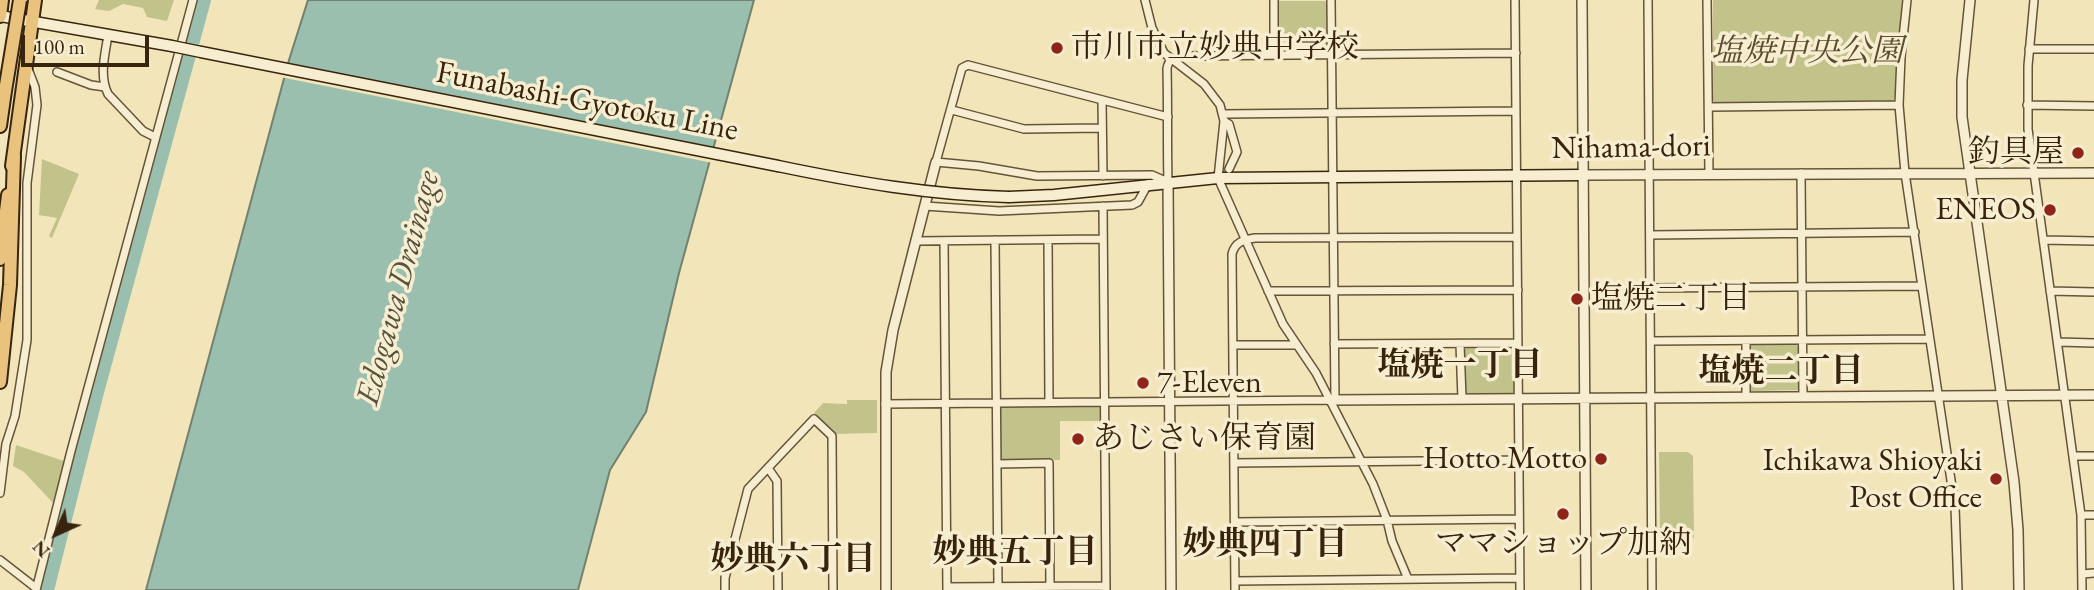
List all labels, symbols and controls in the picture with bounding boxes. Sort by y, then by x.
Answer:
scale bar [24,21,152,65]
place label: 市川市立妙典中学校 [1071,29,1359,67]
text: 100 m [34,33,85,60]
park label: 塩焼中央公園 [1711,33,1903,71]
marker: 市川市立妙典中学校 [1049,40,1065,56]
street label: Funabashi-Gyotoku Line [433,54,741,150]
street label: Nihama-dori [1551,127,1711,169]
place label: 釣具屋 [1968,134,2064,172]
marker: 釣具屋 [2070,145,2086,161]
water label: Edogawa Drainage [349,167,449,409]
place label: ENEOS [1935,191,2036,229]
marker: ENEOS [2042,202,2058,218]
place label: 塩焼二丁目 [1591,280,1751,318]
marker: 塩焼二丁目 [1569,291,1585,307]
district label: 塩焼一丁目 [1378,346,1542,386]
district label: 塩焼二丁目 [1699,352,1863,392]
place label: 7-Eleven [1157,364,1262,402]
marker: 7-Eleven [1135,375,1151,391]
place label: あじさい保育園 [1092,420,1316,458]
marker: あじさい保育園 [1070,431,1086,447]
place label: Hotto Motto [1423,440,1587,478]
place label: Ichikawa Shioyaki Post Office [1763,442,1982,517]
marker: Hotto Motto [1593,451,1609,467]
marker: Ichikawa Shioyaki Post Office [1988,471,2004,487]
north arrow [21,499,91,569]
marker: ママショップ加納 [1555,506,1571,522]
district label: 妙典四丁目 [1183,525,1347,565]
place label: ママショップ加納 [1435,525,1691,563]
district label: 妙典五丁目 [933,533,1097,573]
text: N [27,535,55,563]
district label: 妙典六丁目 [711,540,875,580]

